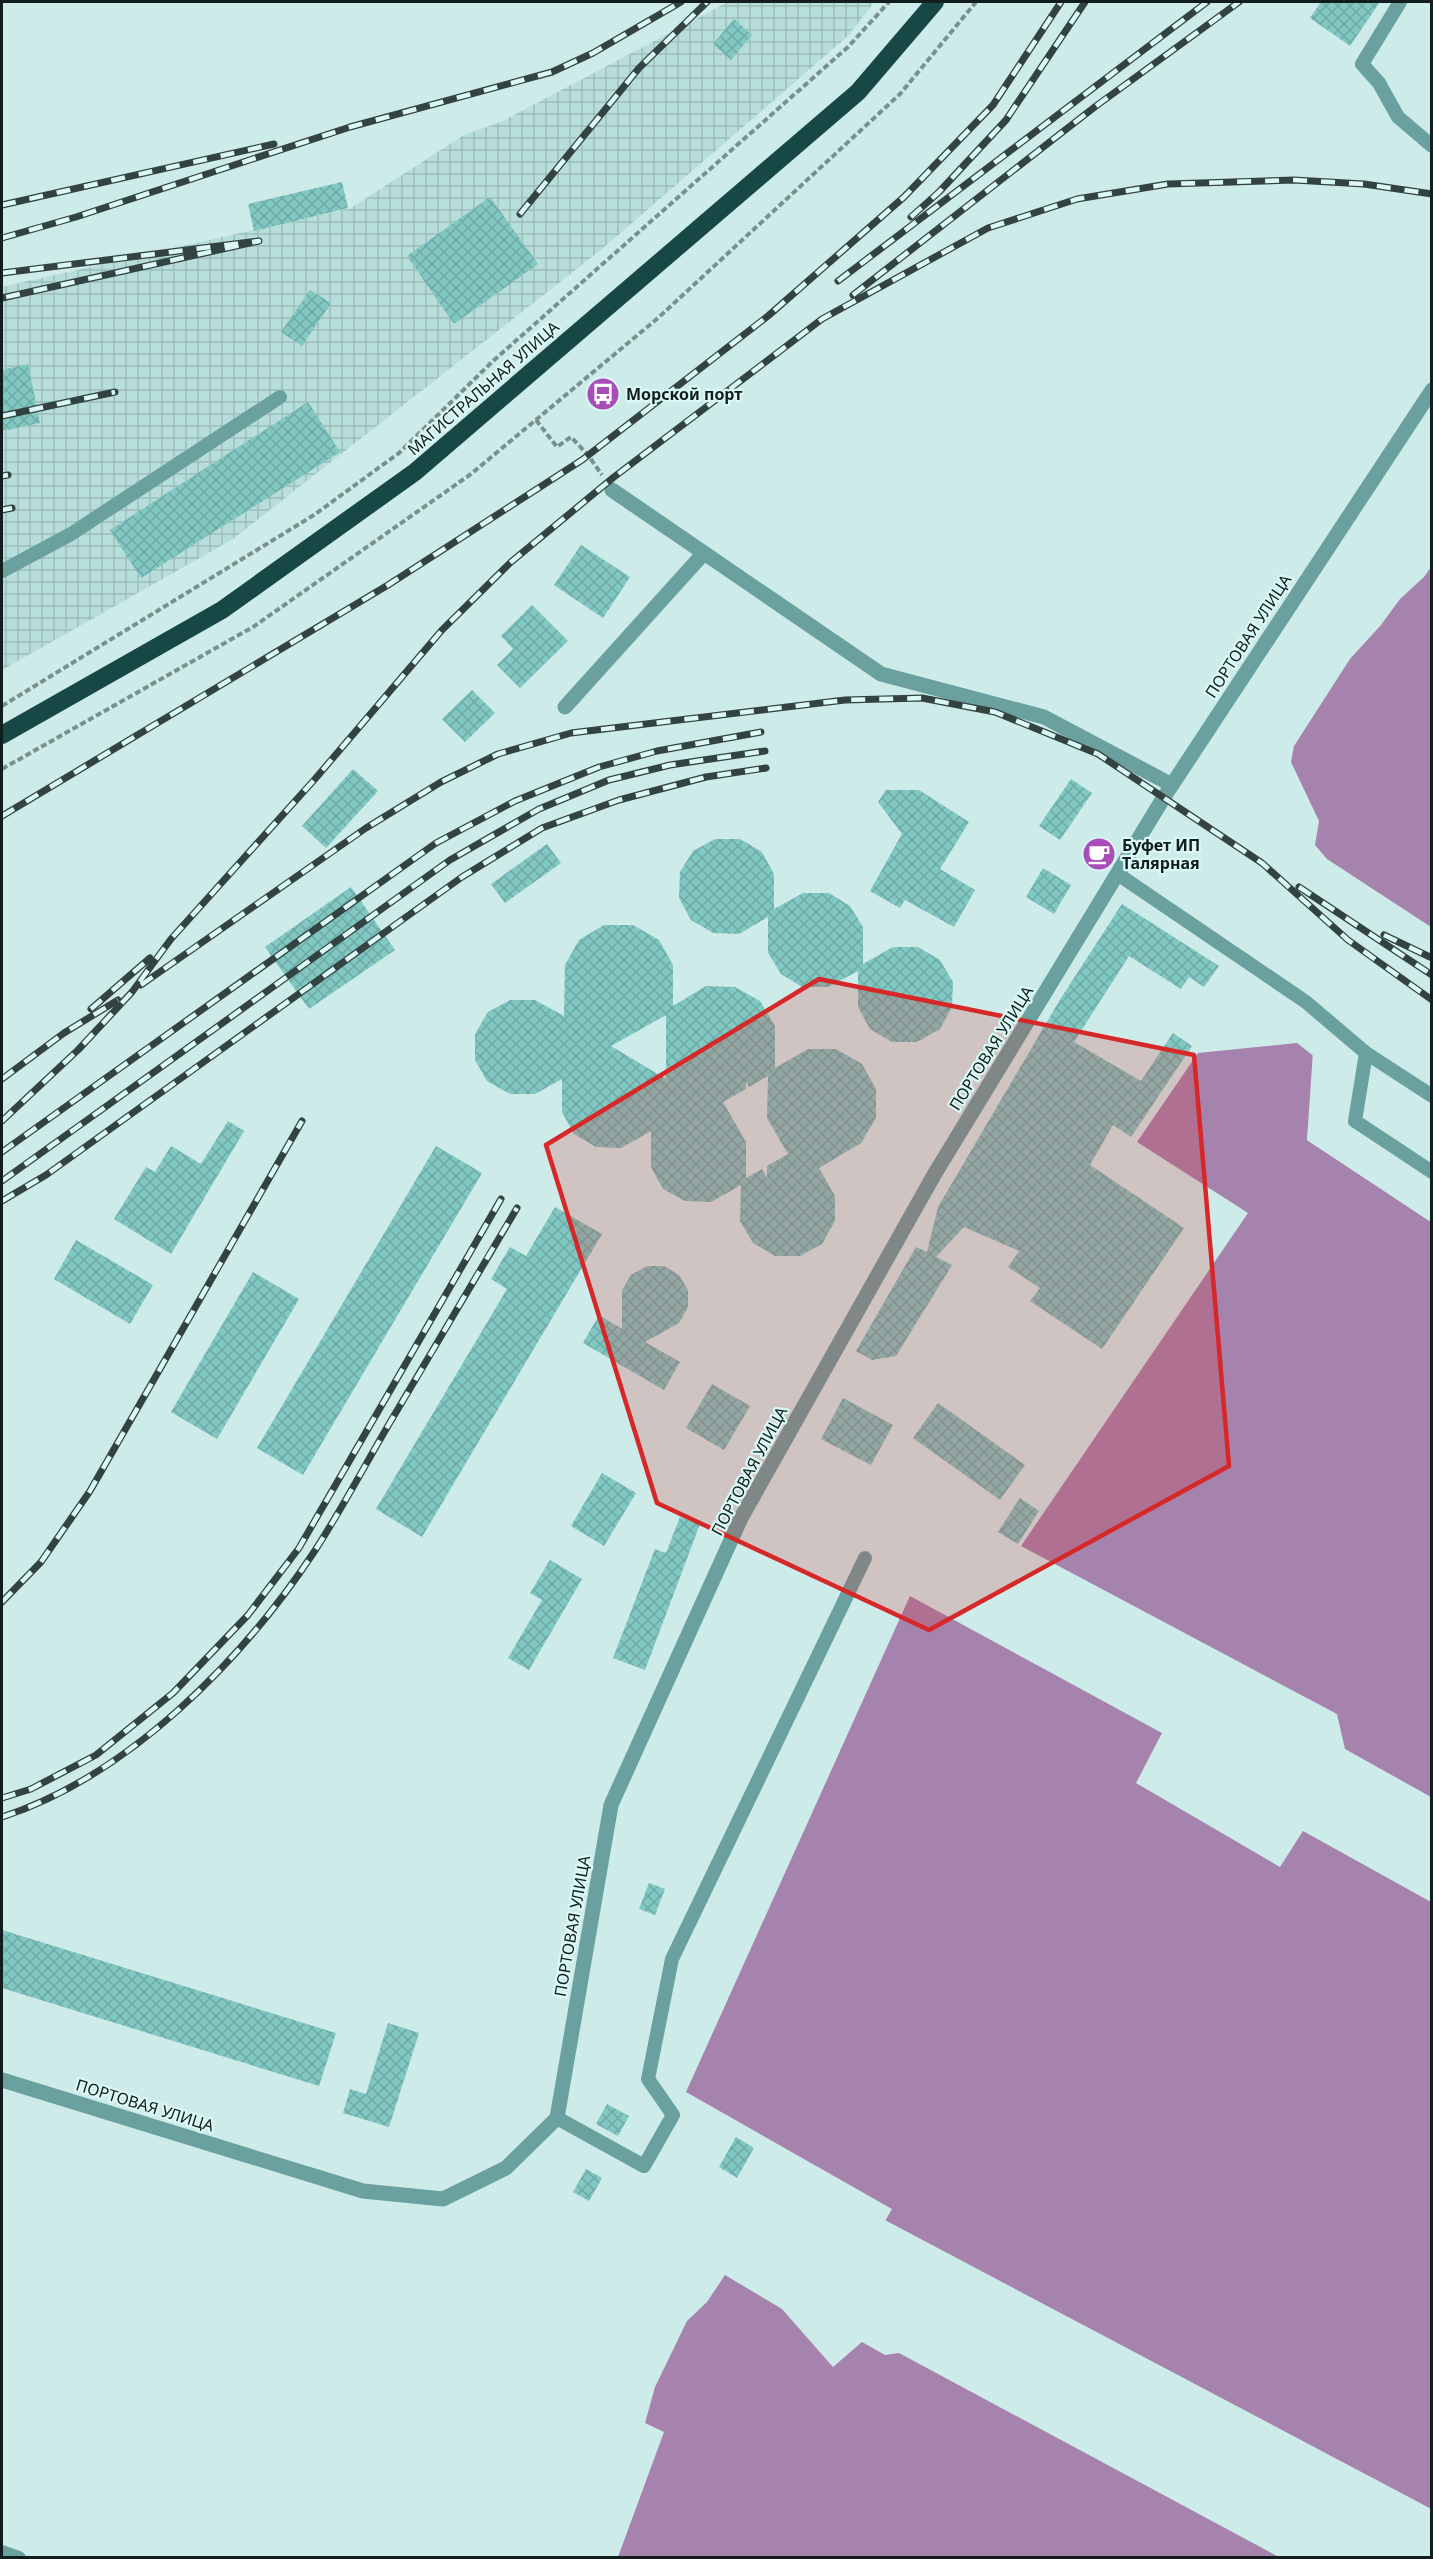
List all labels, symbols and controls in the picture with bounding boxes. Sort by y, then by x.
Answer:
street label: МАГИСТРАЛЬНАЯ УЛИЦА [402,315,564,460]
bus stop icon: Морской порт [585,376,621,412]
place label: Морской порт [626,383,742,405]
street label: ПОРТОВАЯ УЛИЦА [1200,569,1297,702]
place label: Буфет ИП Талярная [1122,834,1200,874]
cafe icon: Буфет ИП Талярная [1081,836,1117,872]
street label: ПОРТОВАЯ УЛИЦА [944,981,1039,1114]
street label: ПОРТОВАЯ УЛИЦА [706,1402,793,1539]
street label: ПОРТОВАЯ УЛИЦА [549,1853,595,1998]
street label: ПОРТОВАЯ УЛИЦА [73,2074,217,2137]

